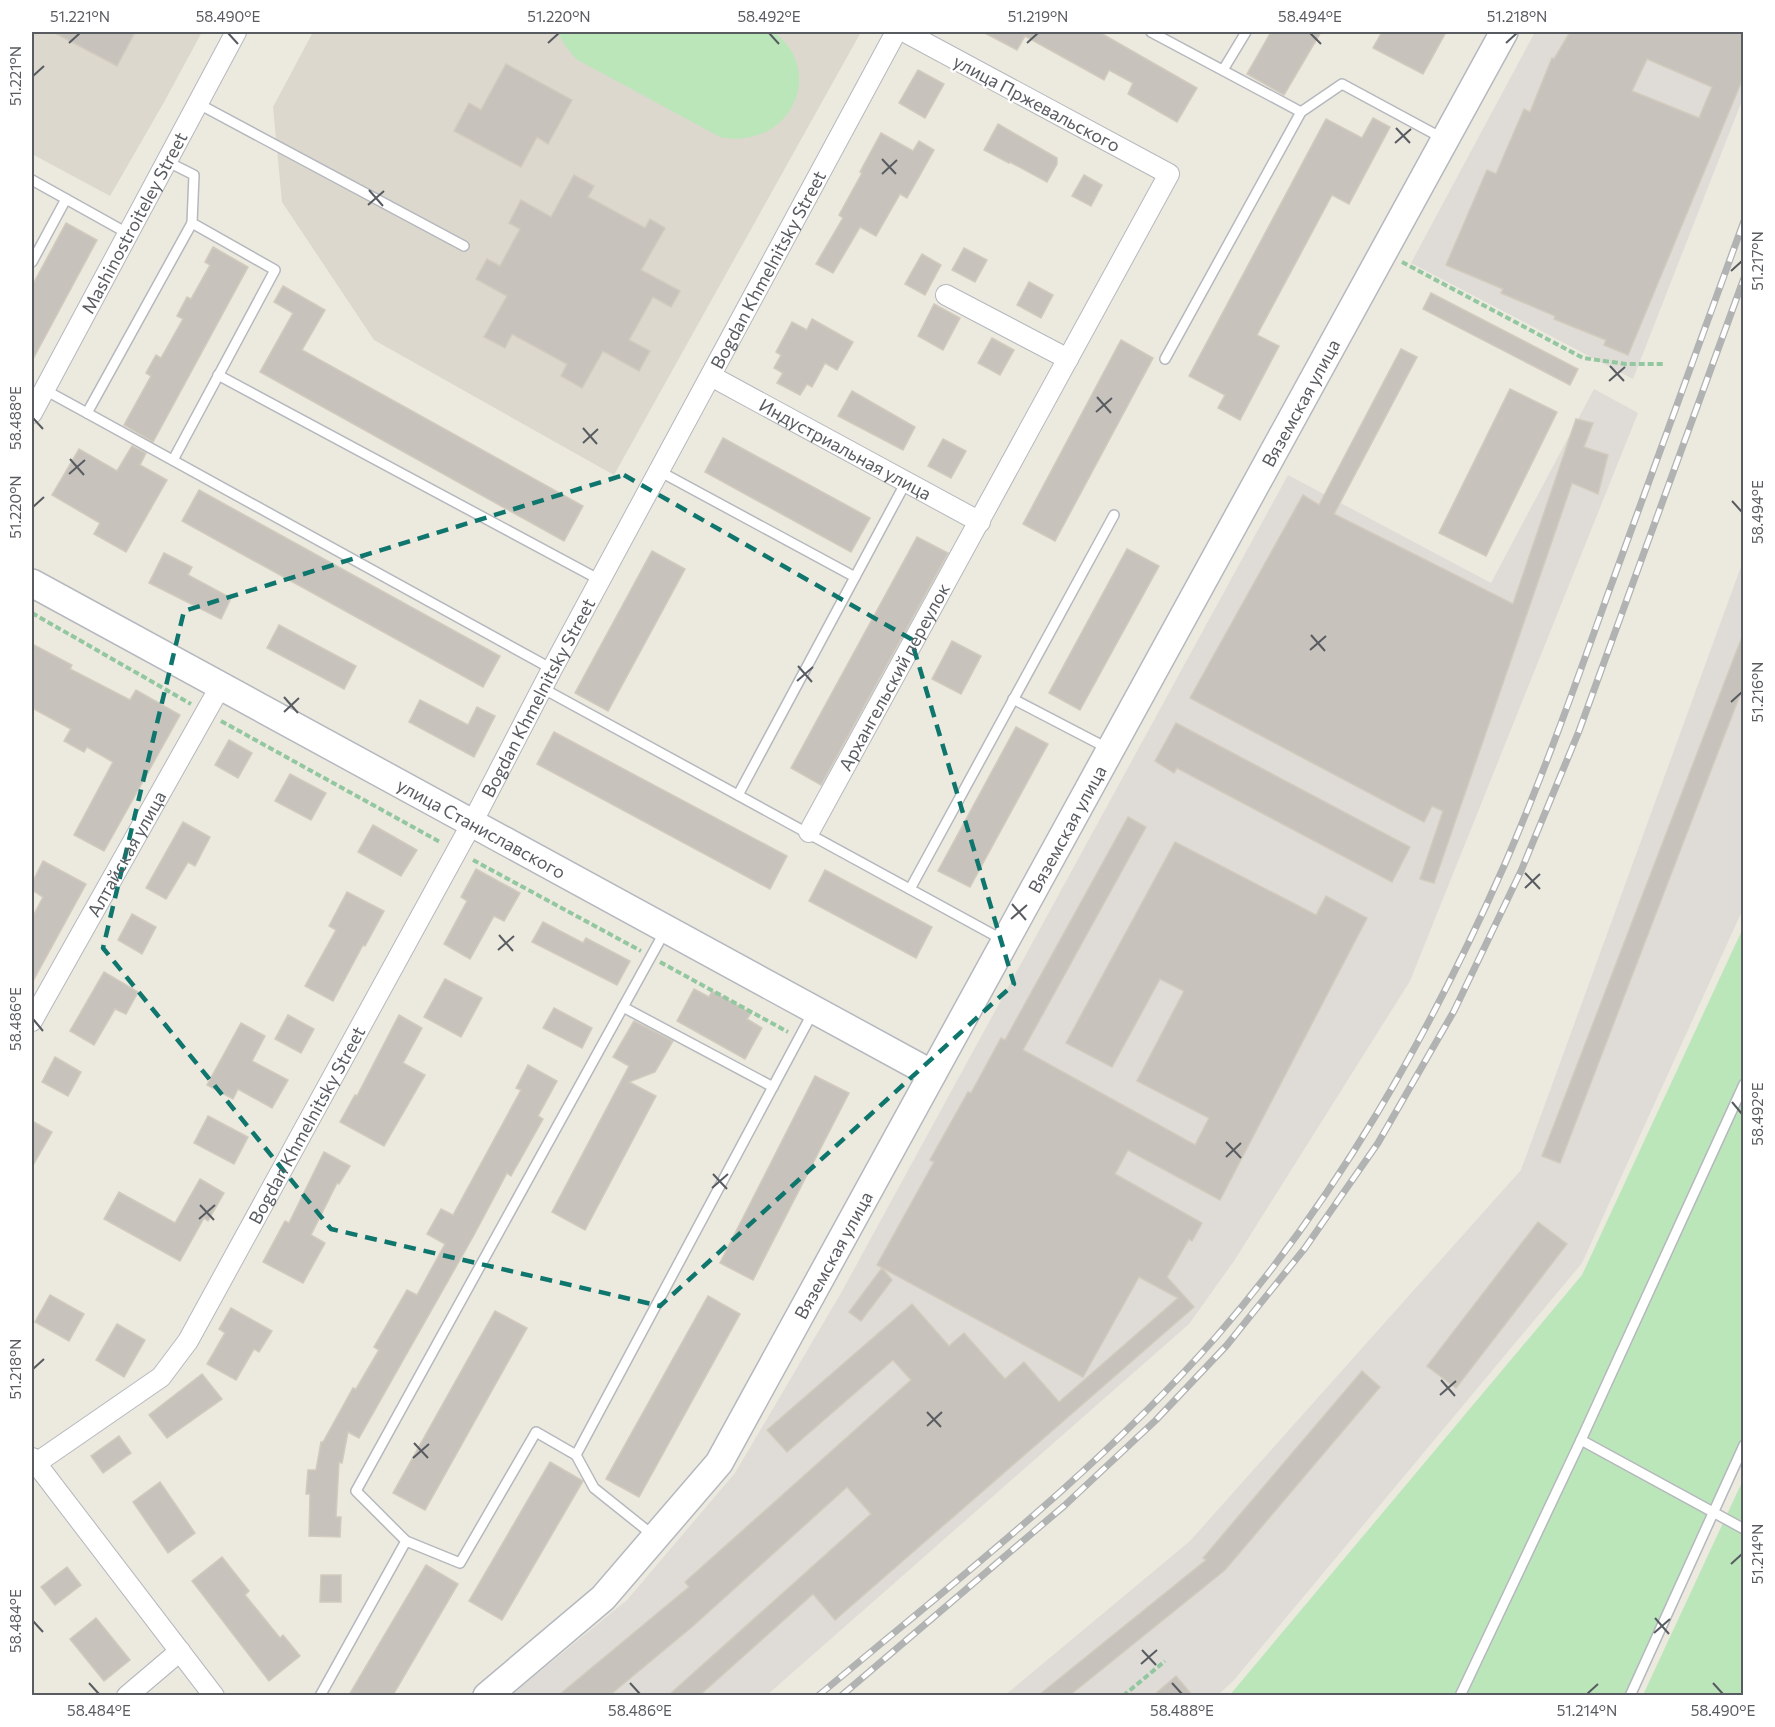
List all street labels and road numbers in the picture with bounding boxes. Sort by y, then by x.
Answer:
street label: улица Пржевальского [950,50,1124,156]
street label: Mashinostroiteley Street [76,128,192,317]
street label: Bogdan Khmelnitsky Street [705,167,830,372]
street label: Вяземская улица [1257,335,1344,470]
street label: Индустриальная улица [756,393,935,505]
street label: Архангельский переулок [834,579,954,774]
street label: Bogdan Khmelnitsky Street [476,594,599,801]
street label: Вяземская улица [1023,761,1111,897]
street label: улица Станиславского [393,773,570,883]
street label: Алтайская улица [82,787,170,921]
street label: Bogdan Khmelnitsky Street [243,1022,369,1228]
street label: Вяземская улица [789,1187,877,1323]

